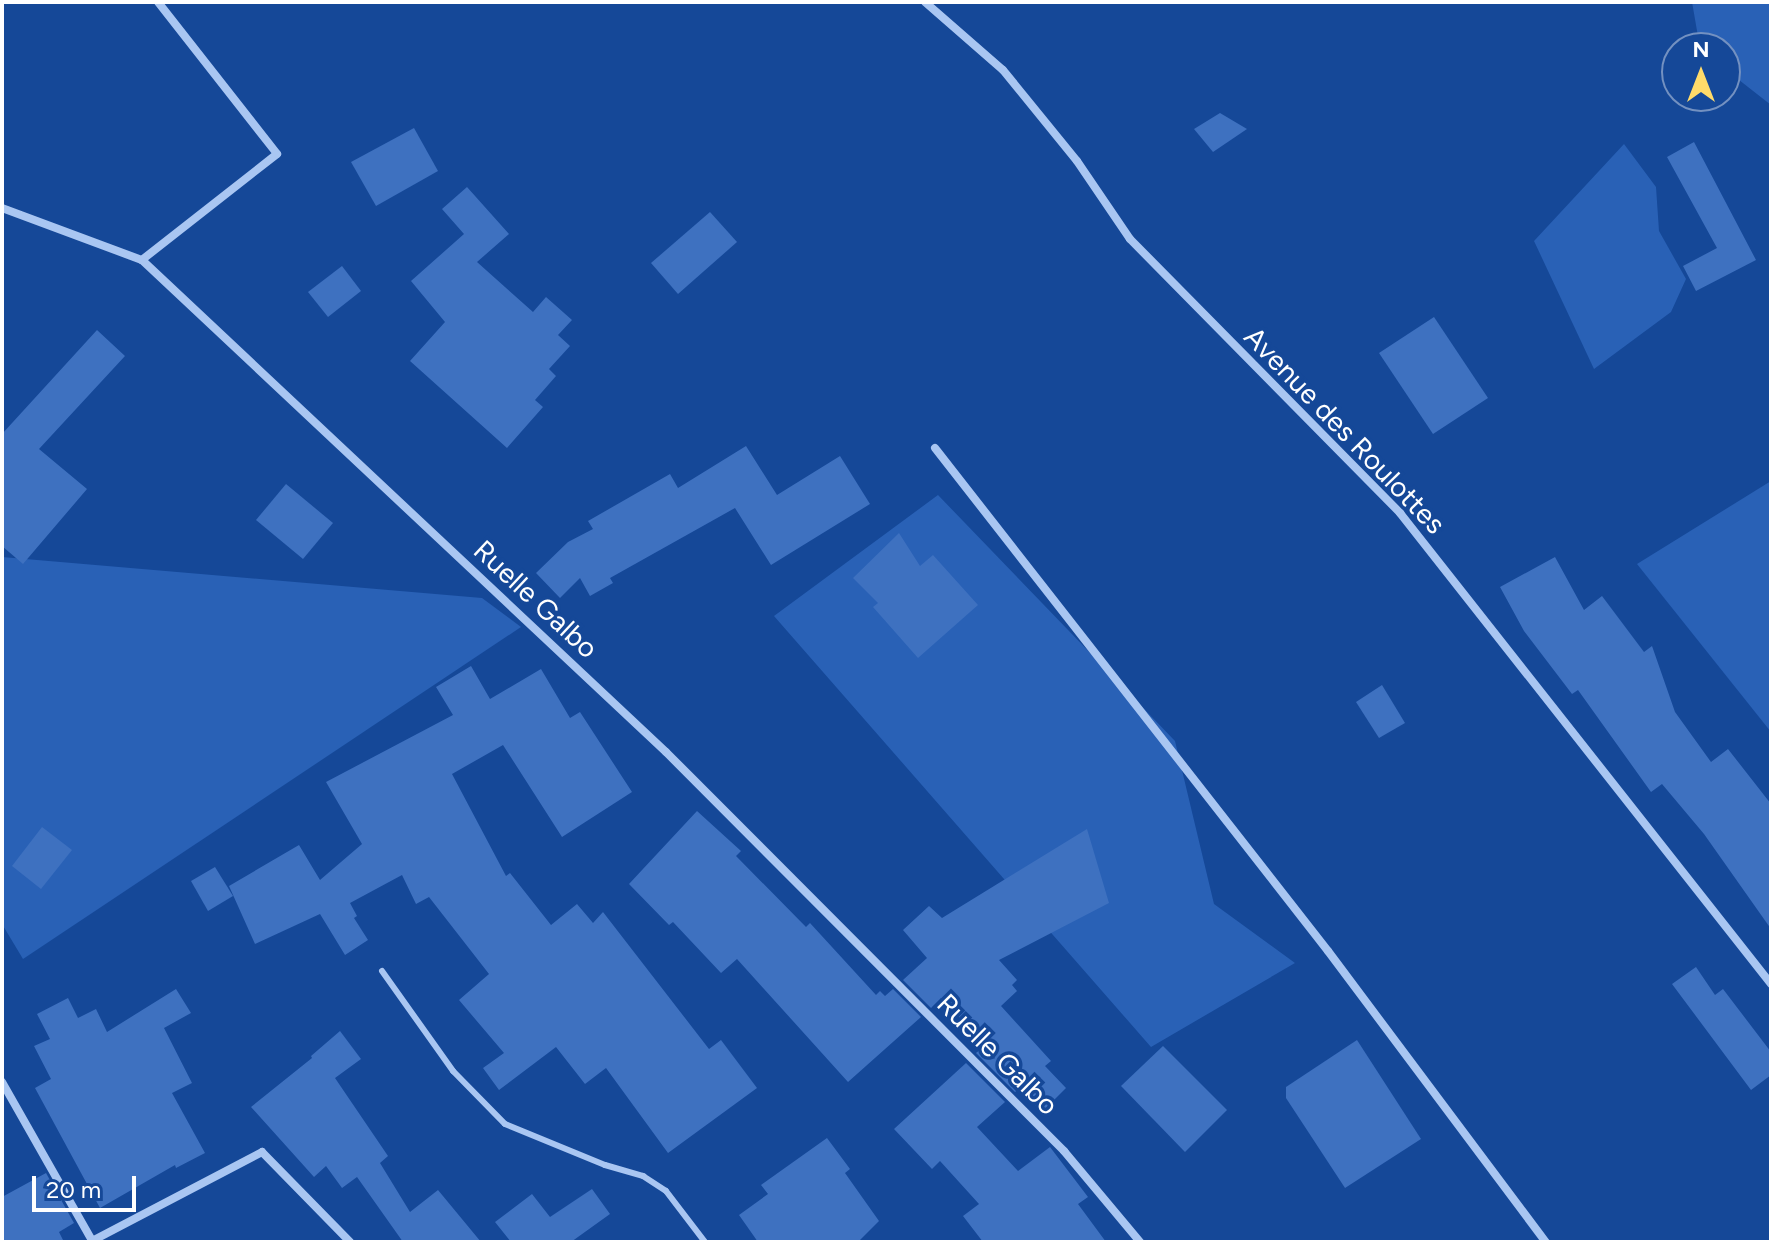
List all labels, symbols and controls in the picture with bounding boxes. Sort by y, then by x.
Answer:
north arrow [1661,32,1741,112]
text: N [1692,36,1710,63]
street label: Avenue des Roulottes [1238,320,1452,540]
street label: Ruelle Galbo [467,533,605,665]
street label: Ruelle Galbo [930,986,1066,1122]
scale bar [36,1160,140,1210]
text: 20 m [46,1175,101,1204]

